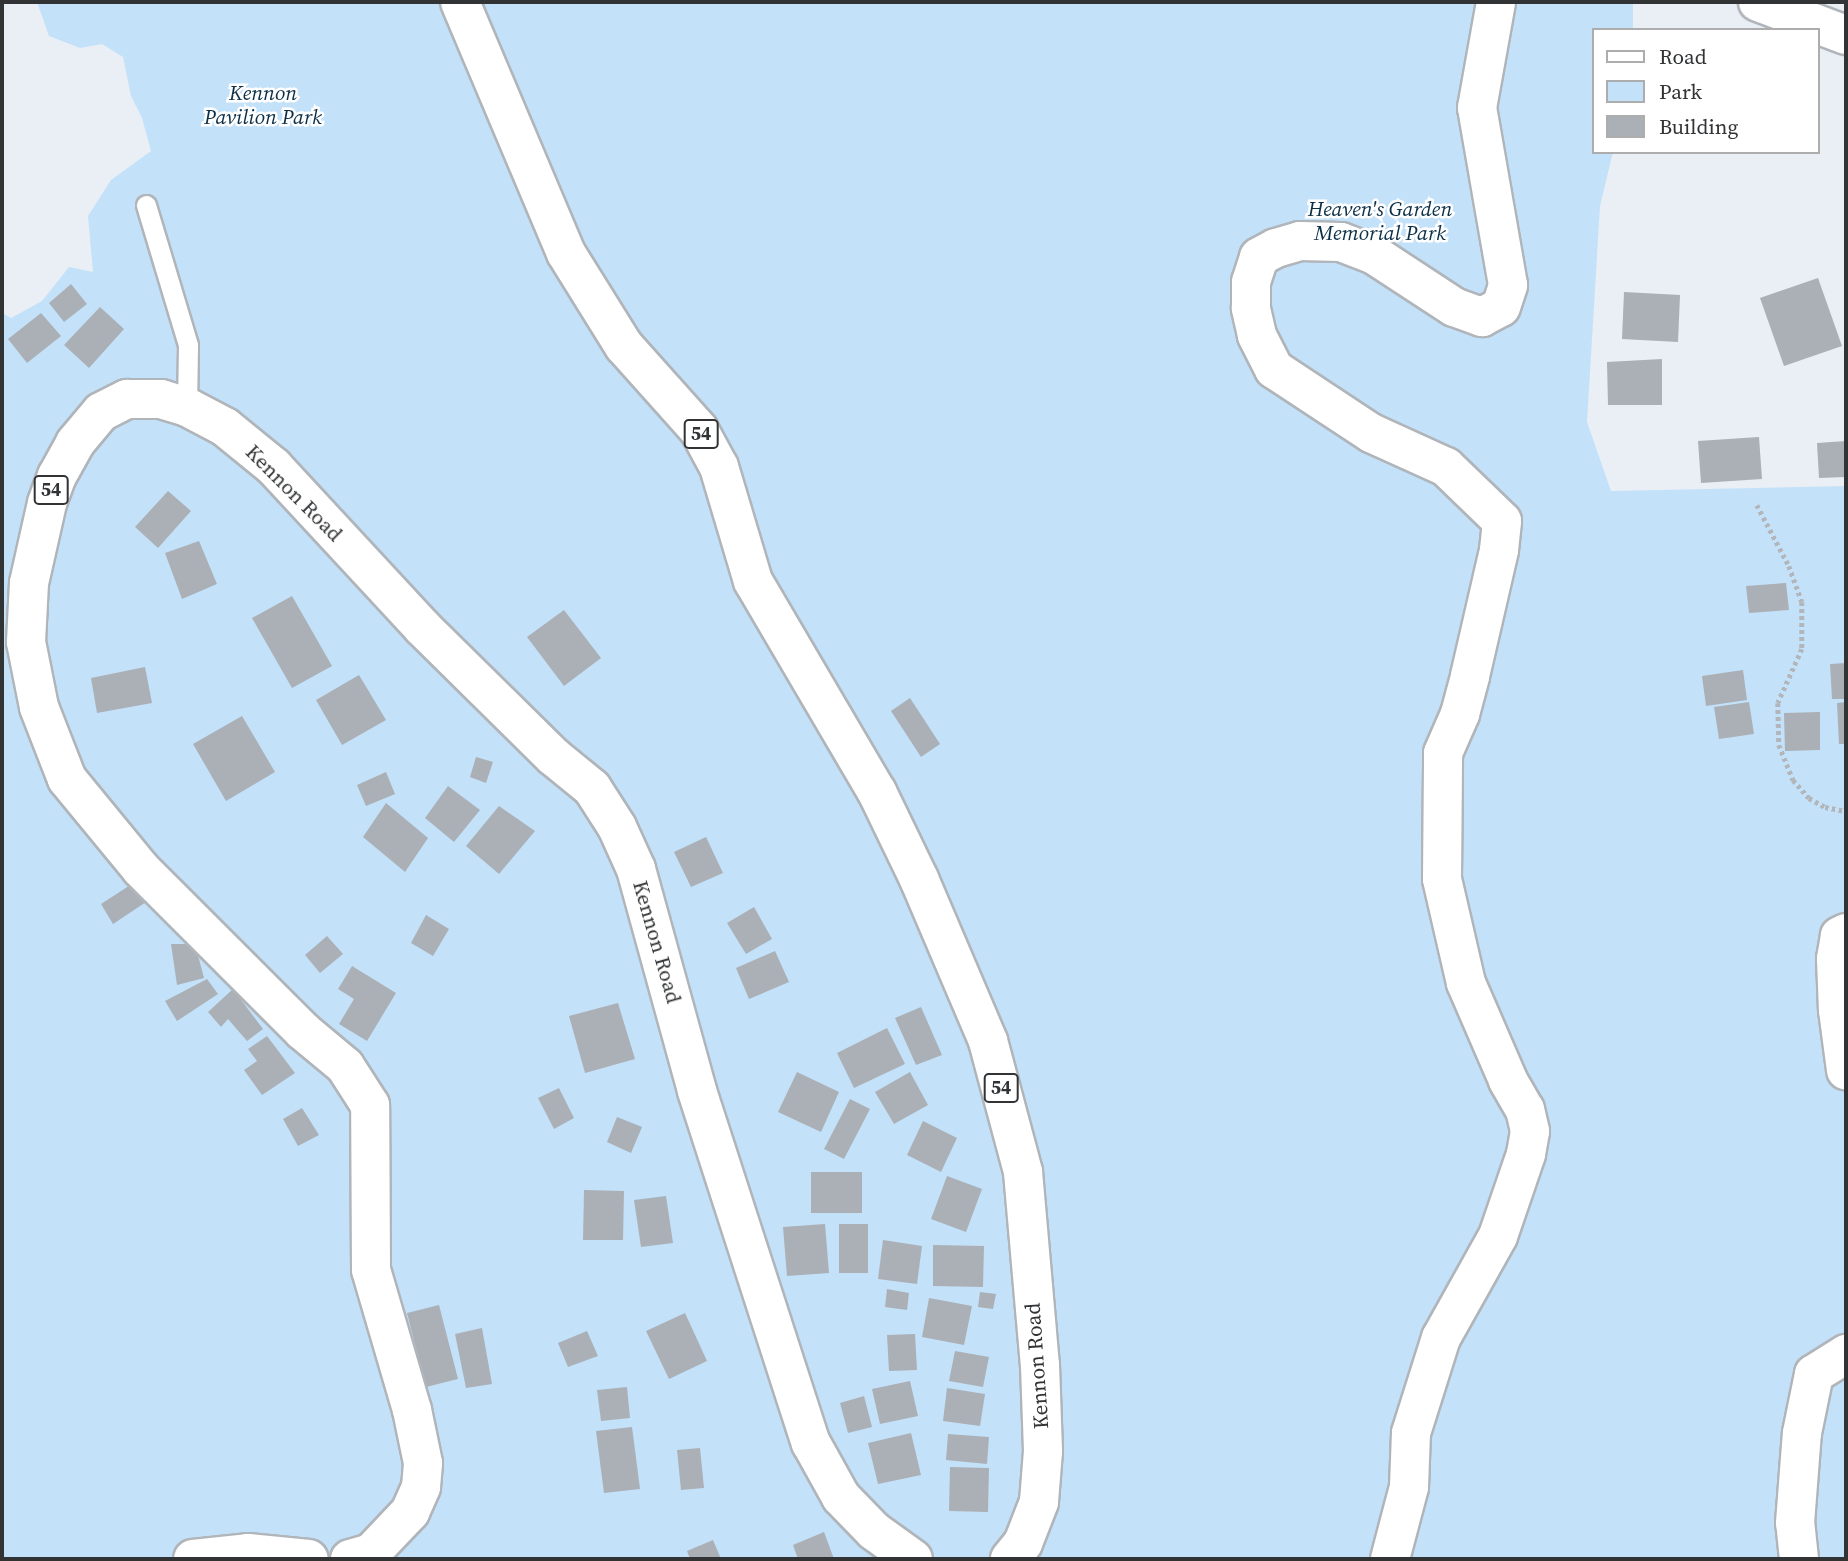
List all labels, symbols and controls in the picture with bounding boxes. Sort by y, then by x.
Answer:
legend [1592,28,1820,154]
text: Road [1659,42,1707,71]
text: Park [1659,77,1702,106]
park label: Kennon Pavilion Park [204,80,322,130]
text: Building [1659,112,1738,141]
park label: Heaven's Garden Memorial Park [1308,196,1452,246]
road number: 54 [684,418,718,449]
street label: Kennon Road [240,439,348,547]
road number: 54 [34,475,68,505]
street label: Kennon Road [627,878,687,1006]
road number: 54 [984,1072,1018,1104]
street label: Kennon Road [1020,1302,1054,1430]

